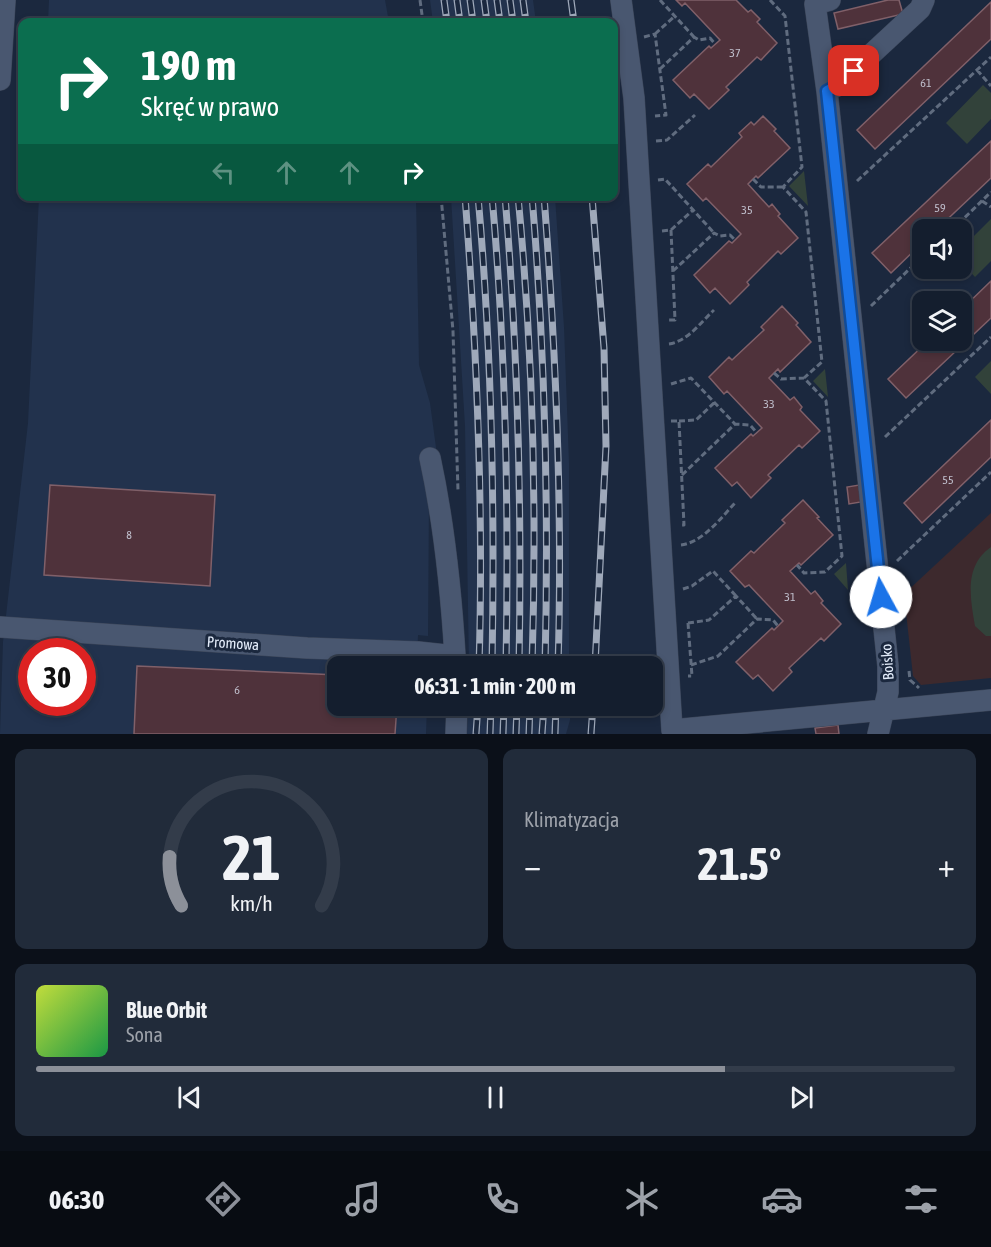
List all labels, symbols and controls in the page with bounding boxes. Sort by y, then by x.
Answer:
text: 190 m [141,41,236,89]
icon: right [42,42,120,120]
pin [828,45,879,96]
house number: 37 [729,46,741,60]
icon: arrive [837,54,870,87]
house number: 61 [920,76,932,90]
text: Skręć w prawo [141,91,279,122]
icon: left [207,156,240,189]
icon: ahead [270,156,303,189]
icon: ahead [333,156,366,189]
icon: right [396,156,429,189]
house number: 59 [934,201,946,215]
house number: 35 [741,203,753,217]
map controls [912,219,972,351]
button: sound [912,219,972,279]
button: layers [912,291,972,351]
house number: 33 [763,397,775,411]
house number: 55 [942,473,954,487]
house number: 8 [126,528,132,542]
position arrow [849,565,913,629]
house number: 31 [784,590,796,604]
street label: Promowa [206,633,260,653]
speed limit sign: 30 [18,638,96,716]
street label: Boisko [877,643,897,681]
text: 06:31 · 1 min · 200 m [414,673,576,699]
house number: 6 [234,683,240,697]
text: Klimatyzacja [524,808,619,831]
text: 21 [222,822,281,893]
text: 21.5° [698,838,781,890]
text: − [524,846,541,884]
text: + [938,846,955,884]
text: km/h [230,891,273,916]
text: Blue Orbit [126,997,207,1023]
text: Sona [126,1023,163,1046]
icon: previous [173,1081,206,1114]
icon: pause [479,1081,512,1114]
icon: next [785,1081,818,1114]
icon: directions [202,1178,244,1220]
icon: music [342,1178,384,1220]
icon: phone [481,1178,523,1220]
icon: climate [621,1178,663,1220]
icon: car [761,1178,803,1220]
icon: filters [900,1178,942,1220]
text: 06:30 [49,1184,104,1215]

